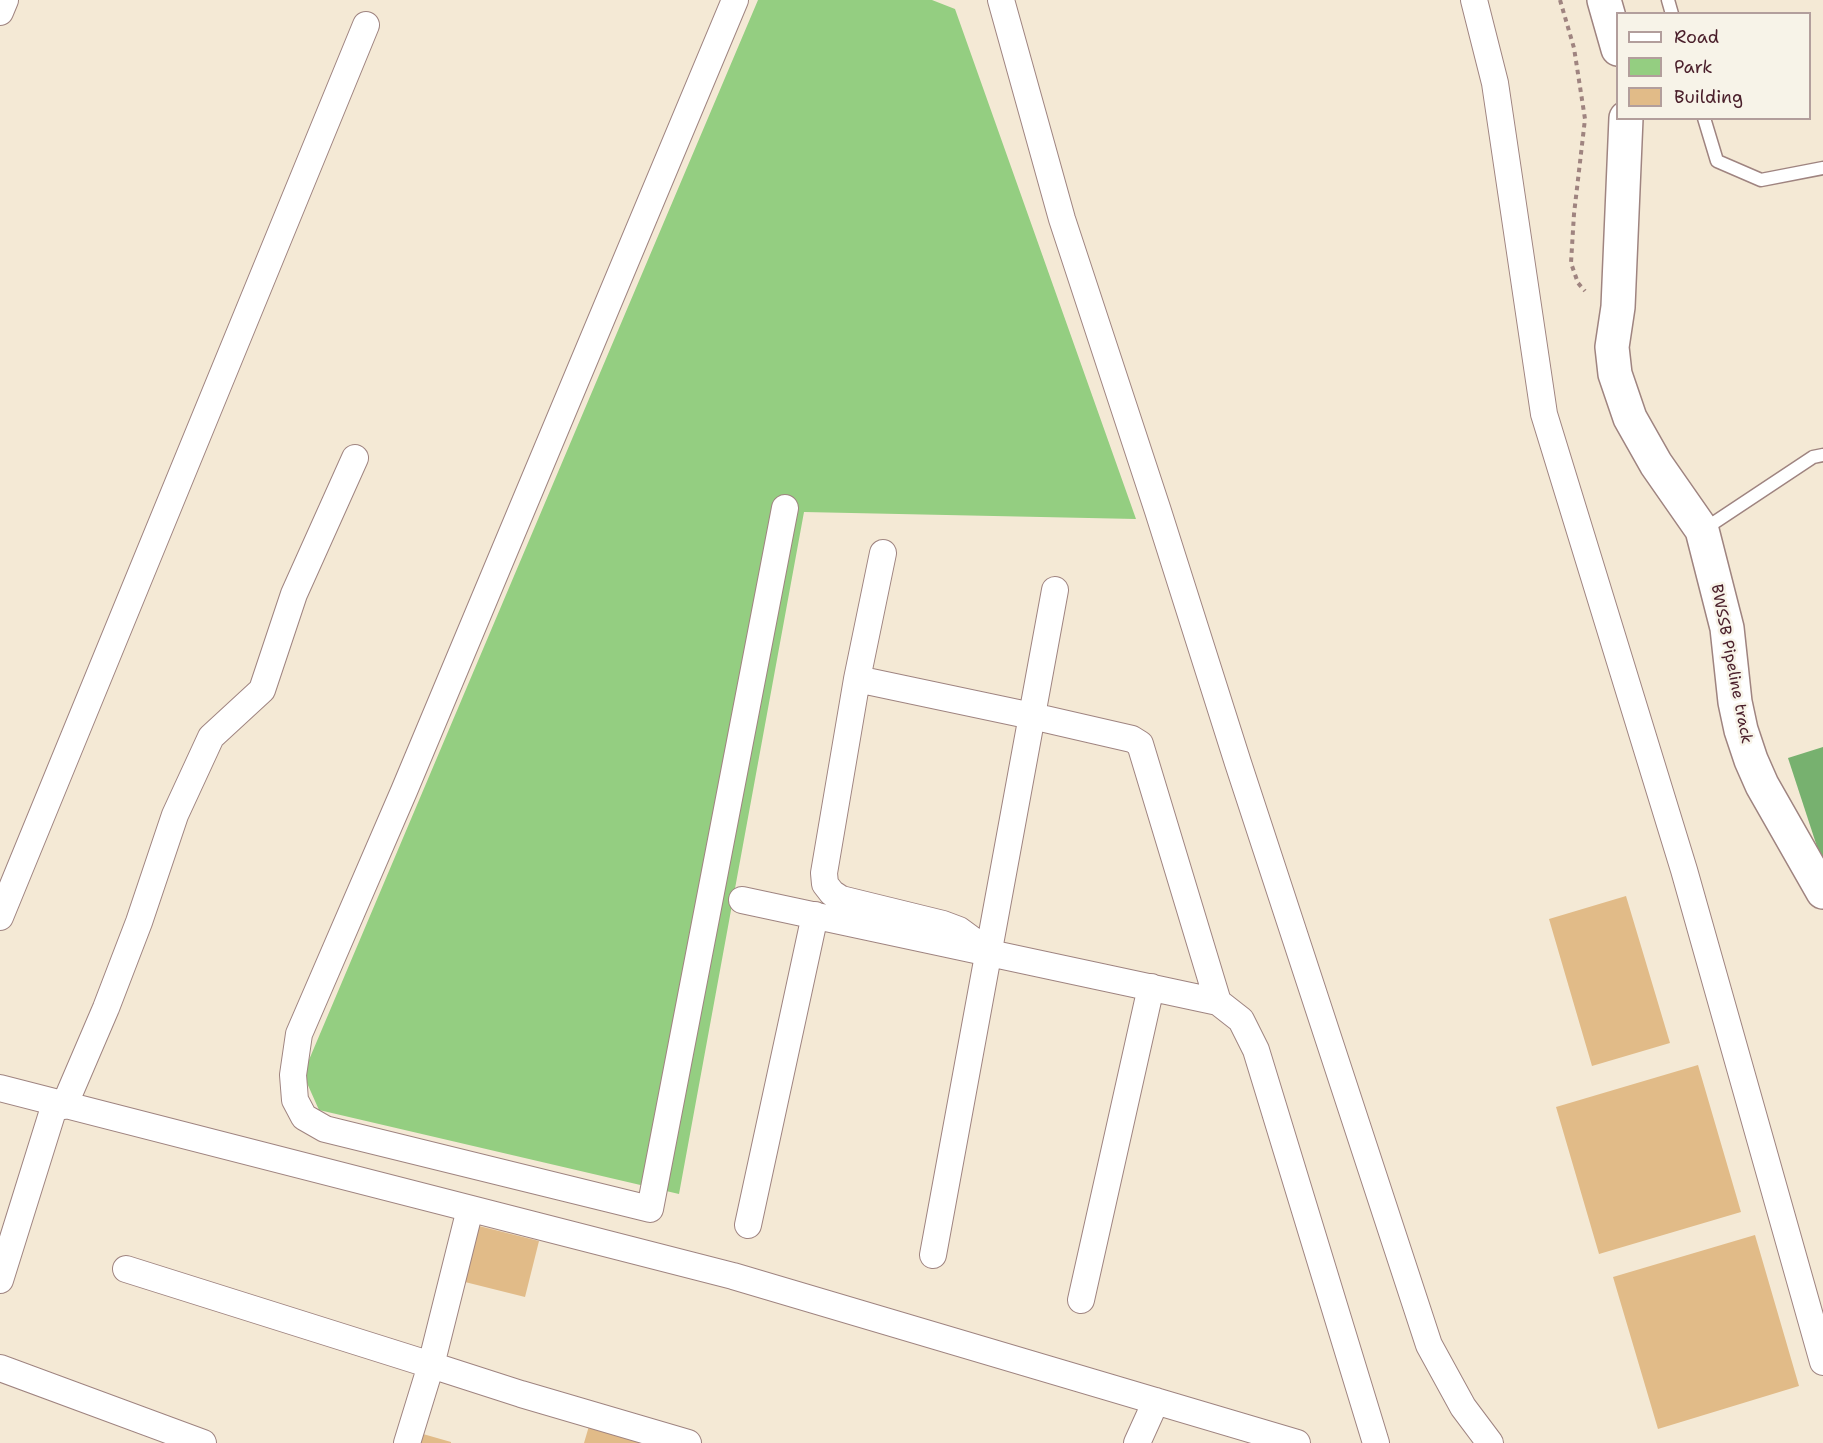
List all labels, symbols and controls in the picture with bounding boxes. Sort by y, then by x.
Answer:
legend [1616,12,1811,120]
text: Road [1674,25,1719,49]
text: Park [1674,55,1713,79]
text: Building [1674,85,1743,109]
street label: BWSSB Pipeline track [1706,583,1756,745]

